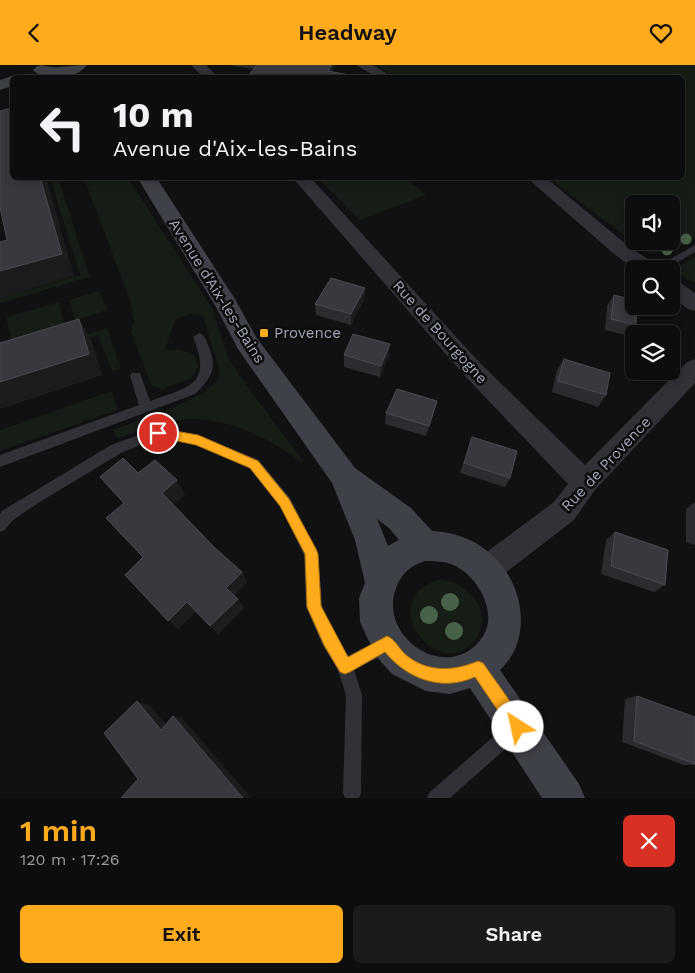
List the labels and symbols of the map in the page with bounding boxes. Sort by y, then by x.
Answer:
street label: Avenue d'Aix-les-Bains [165,216,269,366]
street label: Rue de Bourgogne [389,277,491,387]
place label: Provence [274,324,341,342]
marker: Provence [258,327,270,339]
pin [137,412,179,454]
street label: Rue de Provence [558,413,654,515]
position arrow [491,700,543,752]

